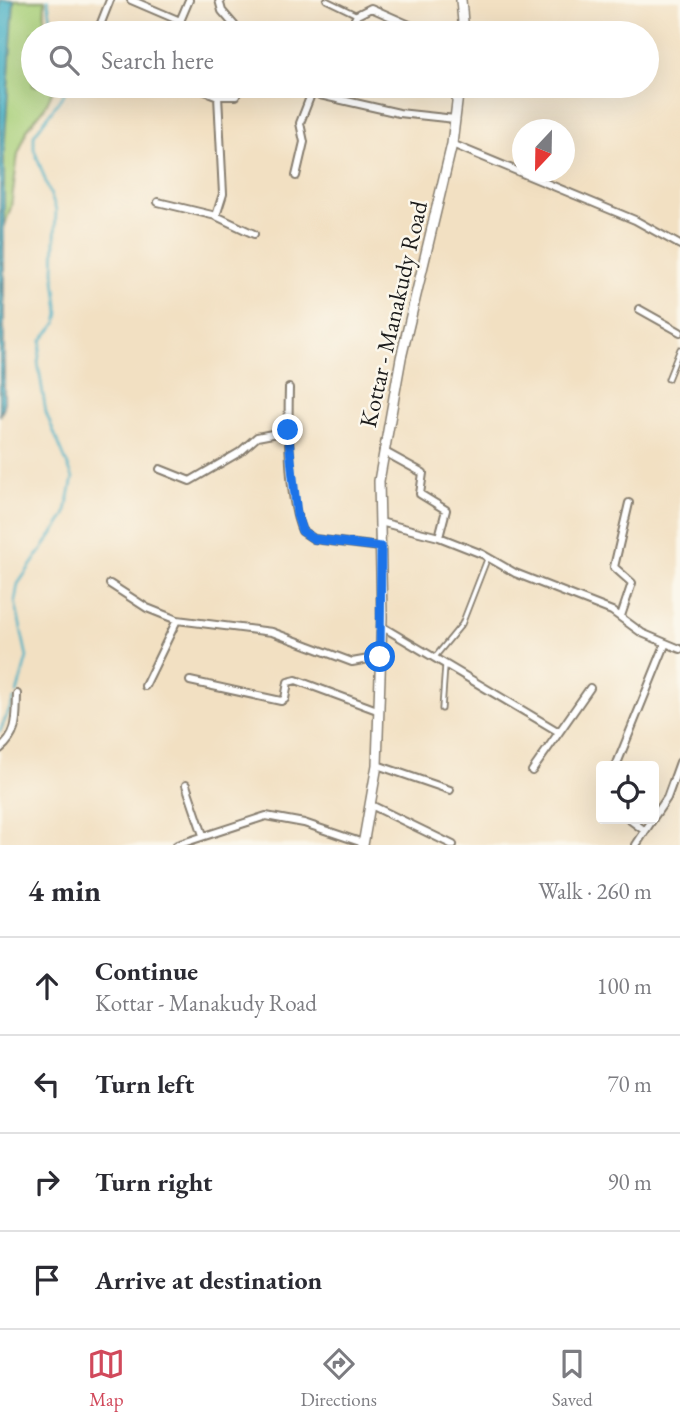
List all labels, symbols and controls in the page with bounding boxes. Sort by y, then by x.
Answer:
search box [21,21,659,98]
icon: search [45,41,83,79]
text: Search here [101,43,214,77]
north arrow [512,119,575,182]
street label: Kottar - Manakudy Road [352,197,434,430]
route end [272,414,303,445]
route start [364,641,395,672]
map controls [596,761,659,824]
button: locate [596,761,659,824]
text: 4 min [28,871,101,910]
text: Walk · 260 m [538,876,652,906]
text: Continue [95,954,198,988]
icon: ahead [28,967,66,1005]
text: 100 m [596,971,652,1001]
text: Kottar - Manakudy Road [95,988,317,1018]
icon: left [28,1065,66,1103]
text: Turn left [95,1067,194,1101]
text: 70 m [607,1069,652,1099]
icon: right [28,1163,66,1201]
text: Turn right [95,1165,213,1199]
text: 90 m [607,1167,652,1197]
icon: arrive [28,1261,66,1299]
text: Arrive at destination [95,1263,322,1297]
tab: Map [87,1345,125,1412]
tab: Directions [300,1345,377,1412]
tab: Saved [552,1345,593,1412]

